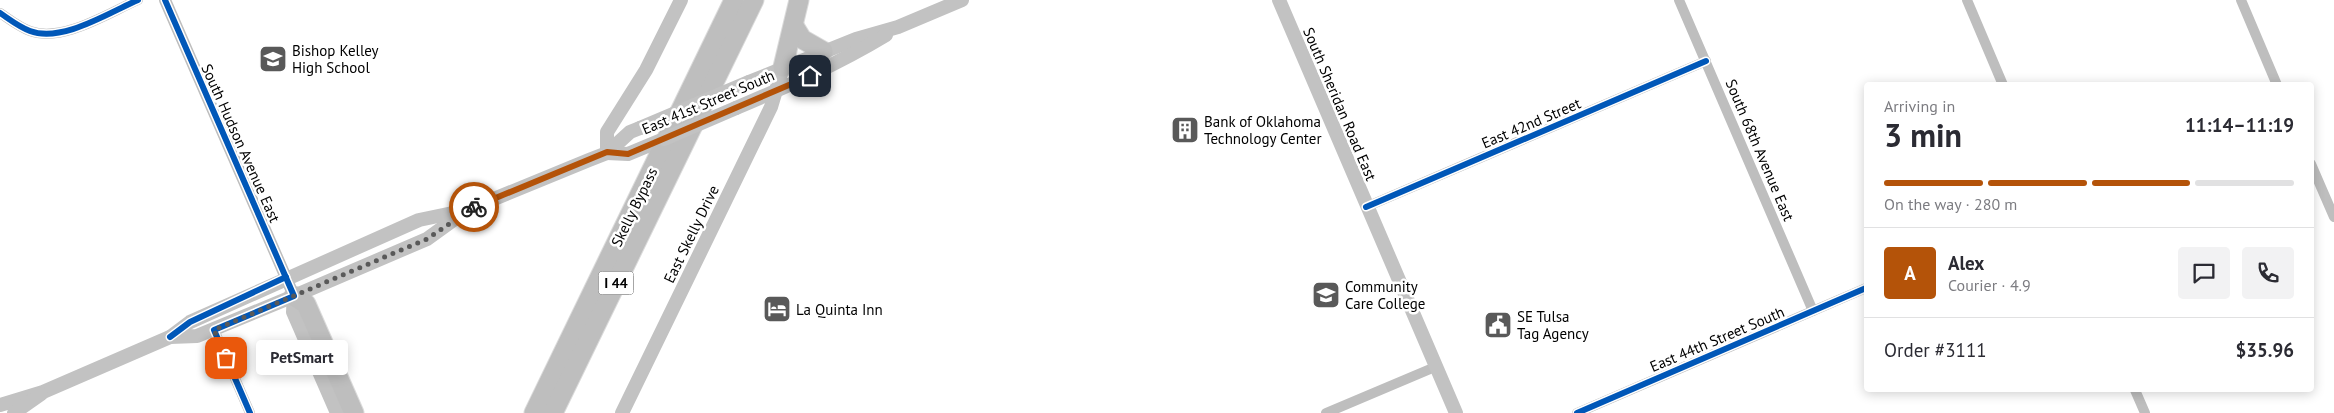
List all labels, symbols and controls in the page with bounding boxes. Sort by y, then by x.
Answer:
street label: South Sheridan Road East [1299,25,1381,183]
place label: Bishop Kelley High School [292,41,379,77]
school or university icon: Bishop Kelley High School [258,44,288,74]
pin [789,55,831,97]
street label: South Hudson Avenue East [197,61,285,225]
icon: home [796,62,824,90]
street label: East 41st Street South [639,65,777,139]
street label: South 68th Avenue East [1722,76,1798,224]
street label: East 42nd Street [1479,94,1583,152]
text: Arriving in [1884,96,1955,116]
place label: Bank of Oklahoma Technology Center [1204,112,1322,148]
text: 11:14–11:19 [2185,113,2294,137]
text: 3 min [1884,114,1962,156]
building icon: Bank of Oklahoma Technology Center [1170,115,1200,145]
street label: Skelly Bypass [607,164,661,250]
courier [449,182,499,232]
street label: East Skelly Drive [659,182,723,286]
icon: bike [460,193,488,221]
text: On the way · 280 m [1884,194,2017,214]
button: chat [2178,247,2230,299]
button: phone [2242,247,2294,299]
text: Alex [1948,251,1984,275]
text: A [1904,261,1916,285]
road number: I 44 [598,272,634,294]
text: Courier · 4.9 [1948,275,2031,295]
place label: Community Care College [1345,277,1425,313]
school or university icon: Community Care College [1311,280,1341,310]
hotel icon: La Quinta Inn [762,294,792,324]
place label: La Quinta Inn [796,300,883,319]
street label: East 44th Street South [1647,302,1787,376]
place label: SE Tulsa Tag Agency [1517,307,1589,343]
public building icon: SE Tulsa Tag Agency [1483,310,1513,340]
pin [205,337,247,379]
text: Order #3111 [1884,338,1987,362]
text: $35.96 [2235,338,2294,362]
callout: PetSmart [256,340,348,376]
icon: bag [212,344,240,372]
text: PetSmart [270,347,334,367]

